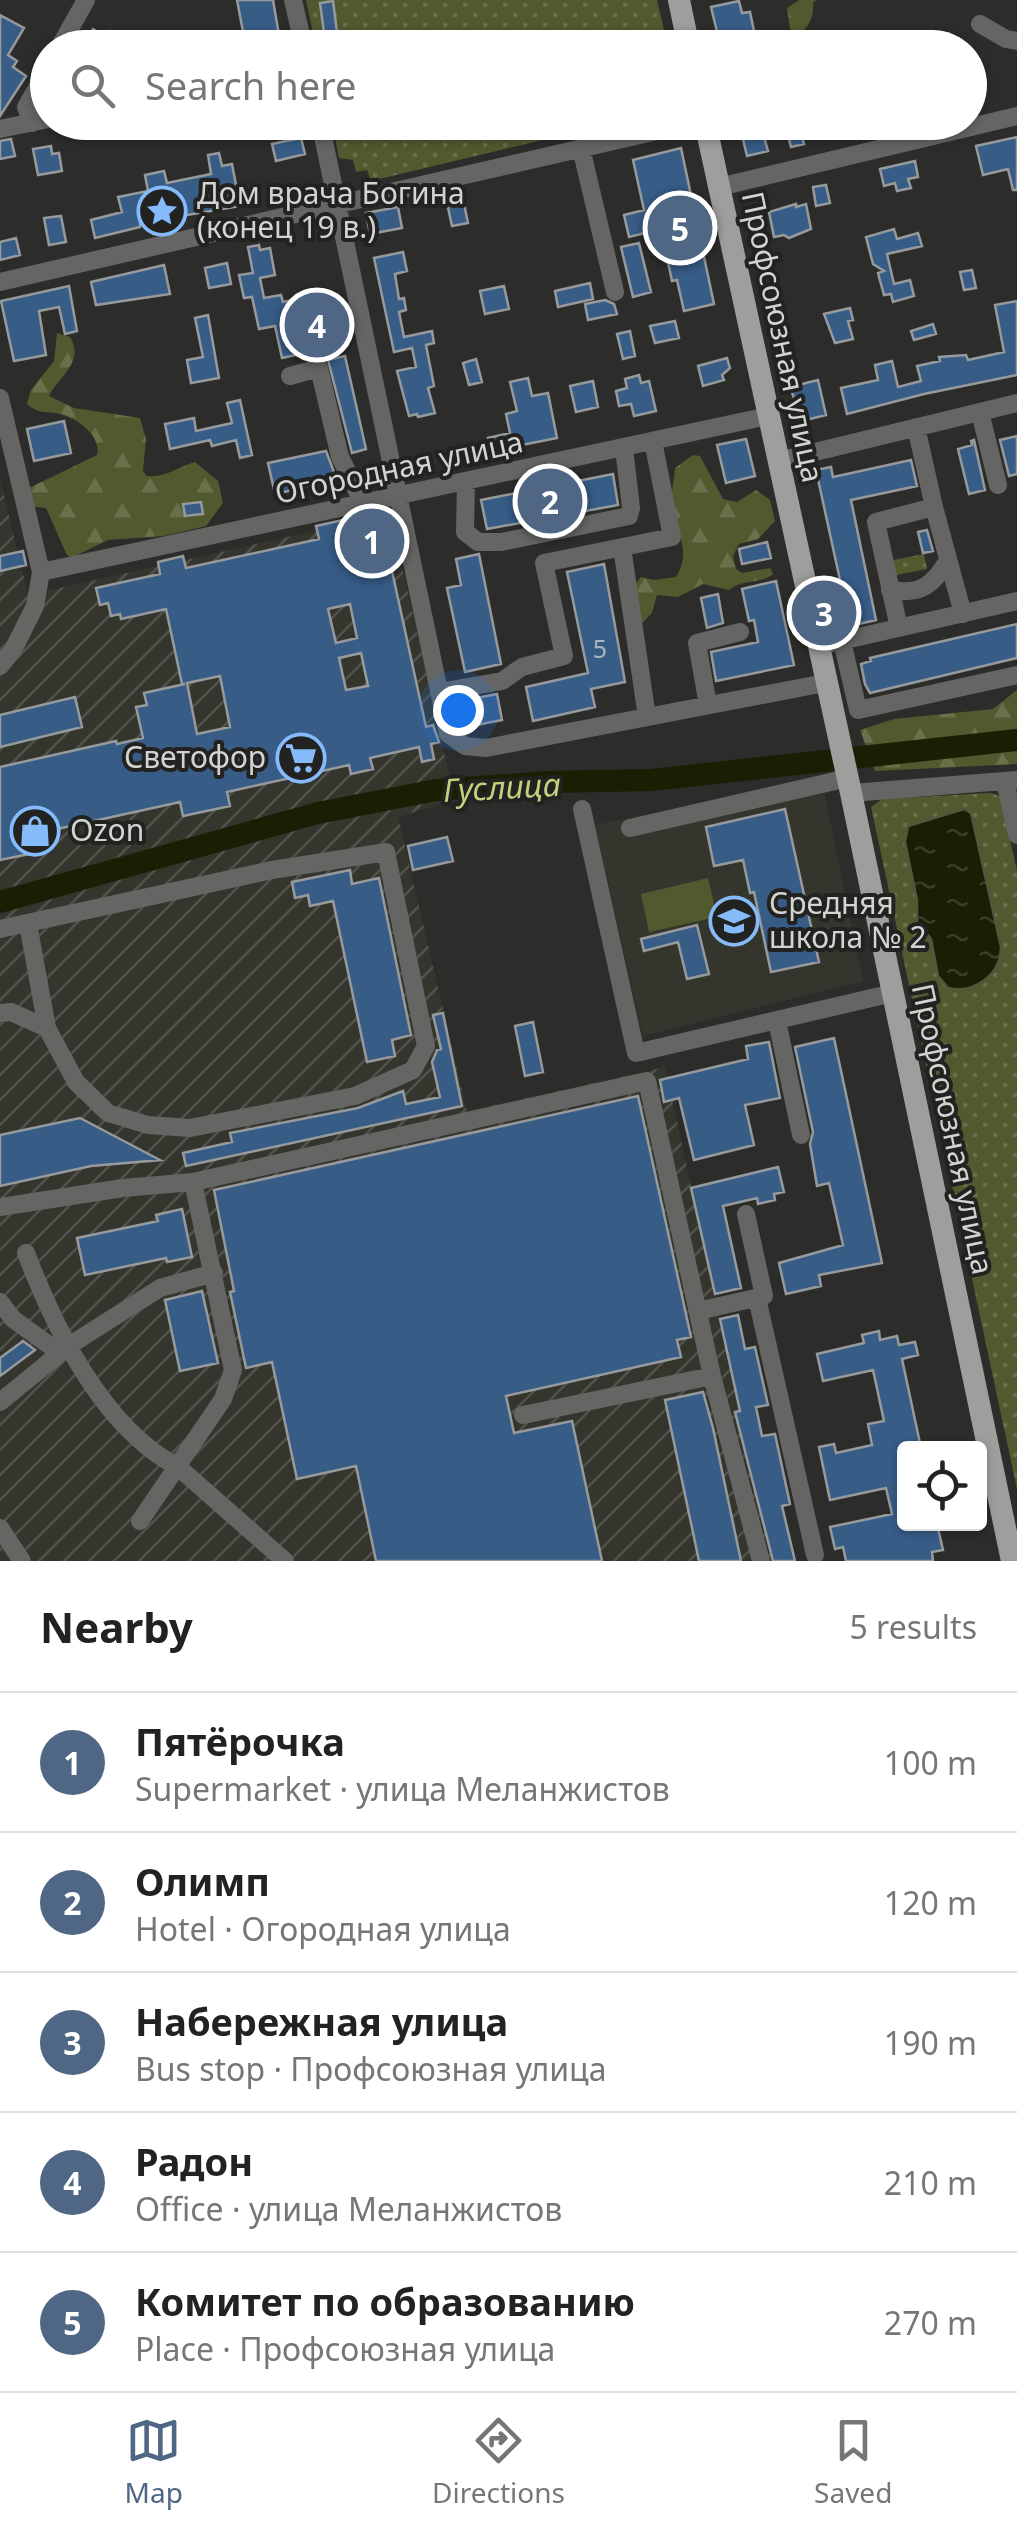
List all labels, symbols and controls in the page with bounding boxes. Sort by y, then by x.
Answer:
search box [30,30,987,140]
icon: search [65,58,120,113]
text: Search here [145,59,356,111]
place label: Дом врача Богина (конец 19 в.) [197,172,465,247]
place icon: Дом врача Богина (конец 19 в.) [136,185,188,237]
street label: Профсоюзная улица [733,187,834,486]
pin: 5 [648,190,712,266]
pin: 4 [284,288,350,362]
street label: Огородная улица [271,420,527,513]
pin: 2 [518,464,582,538]
pin: 1 [340,504,404,578]
pin: 3 [792,576,856,650]
house number: 5 [593,631,607,665]
your location [433,685,484,736]
supermarket icon: Светофор [275,732,327,784]
place label: Светофор [124,736,266,777]
water label: Гуслица [442,762,562,811]
shop icon: Ozon [9,805,61,857]
place label: Ozon [70,809,144,850]
place label: Средняя школа № 2 [769,882,927,957]
school or university icon: Средняя школа № 2 [708,895,760,947]
street label: Профсоюзная улица [903,979,1004,1278]
map controls [897,1441,987,1531]
button: locate [897,1441,987,1531]
text: Nearby [40,1598,193,1655]
text: 5 results [850,1605,977,1648]
text: Пятёрочка [135,1715,345,1767]
text: 1 [63,1741,82,1784]
text: 100 m [884,1741,977,1784]
text: Supermarket · улица Меланжистов [135,1767,670,1810]
text: Олимп [135,1855,270,1907]
text: 2 [63,1881,82,1924]
text: 120 m [884,1881,977,1924]
text: Hotel · Огородная улица [135,1907,511,1950]
text: Набережная улица [135,1995,508,2047]
text: 3 [63,2021,82,2064]
text: 190 m [884,2021,977,2064]
text: Bus stop · Профсоюзная улица [135,2047,606,2090]
text: Радон [135,2135,253,2187]
text: 4 [63,2161,82,2204]
text: 210 m [884,2161,977,2204]
text: Office · улица Меланжистов [135,2187,562,2230]
text: Комитет по образованию [135,2275,635,2327]
text: 5 [63,2301,82,2344]
text: 270 m [884,2301,977,2344]
text: Place · Профсоюзная улица [135,2327,555,2370]
tab: Map [125,2413,183,2511]
tab: Directions [432,2413,565,2511]
tab: Saved [814,2413,892,2511]

